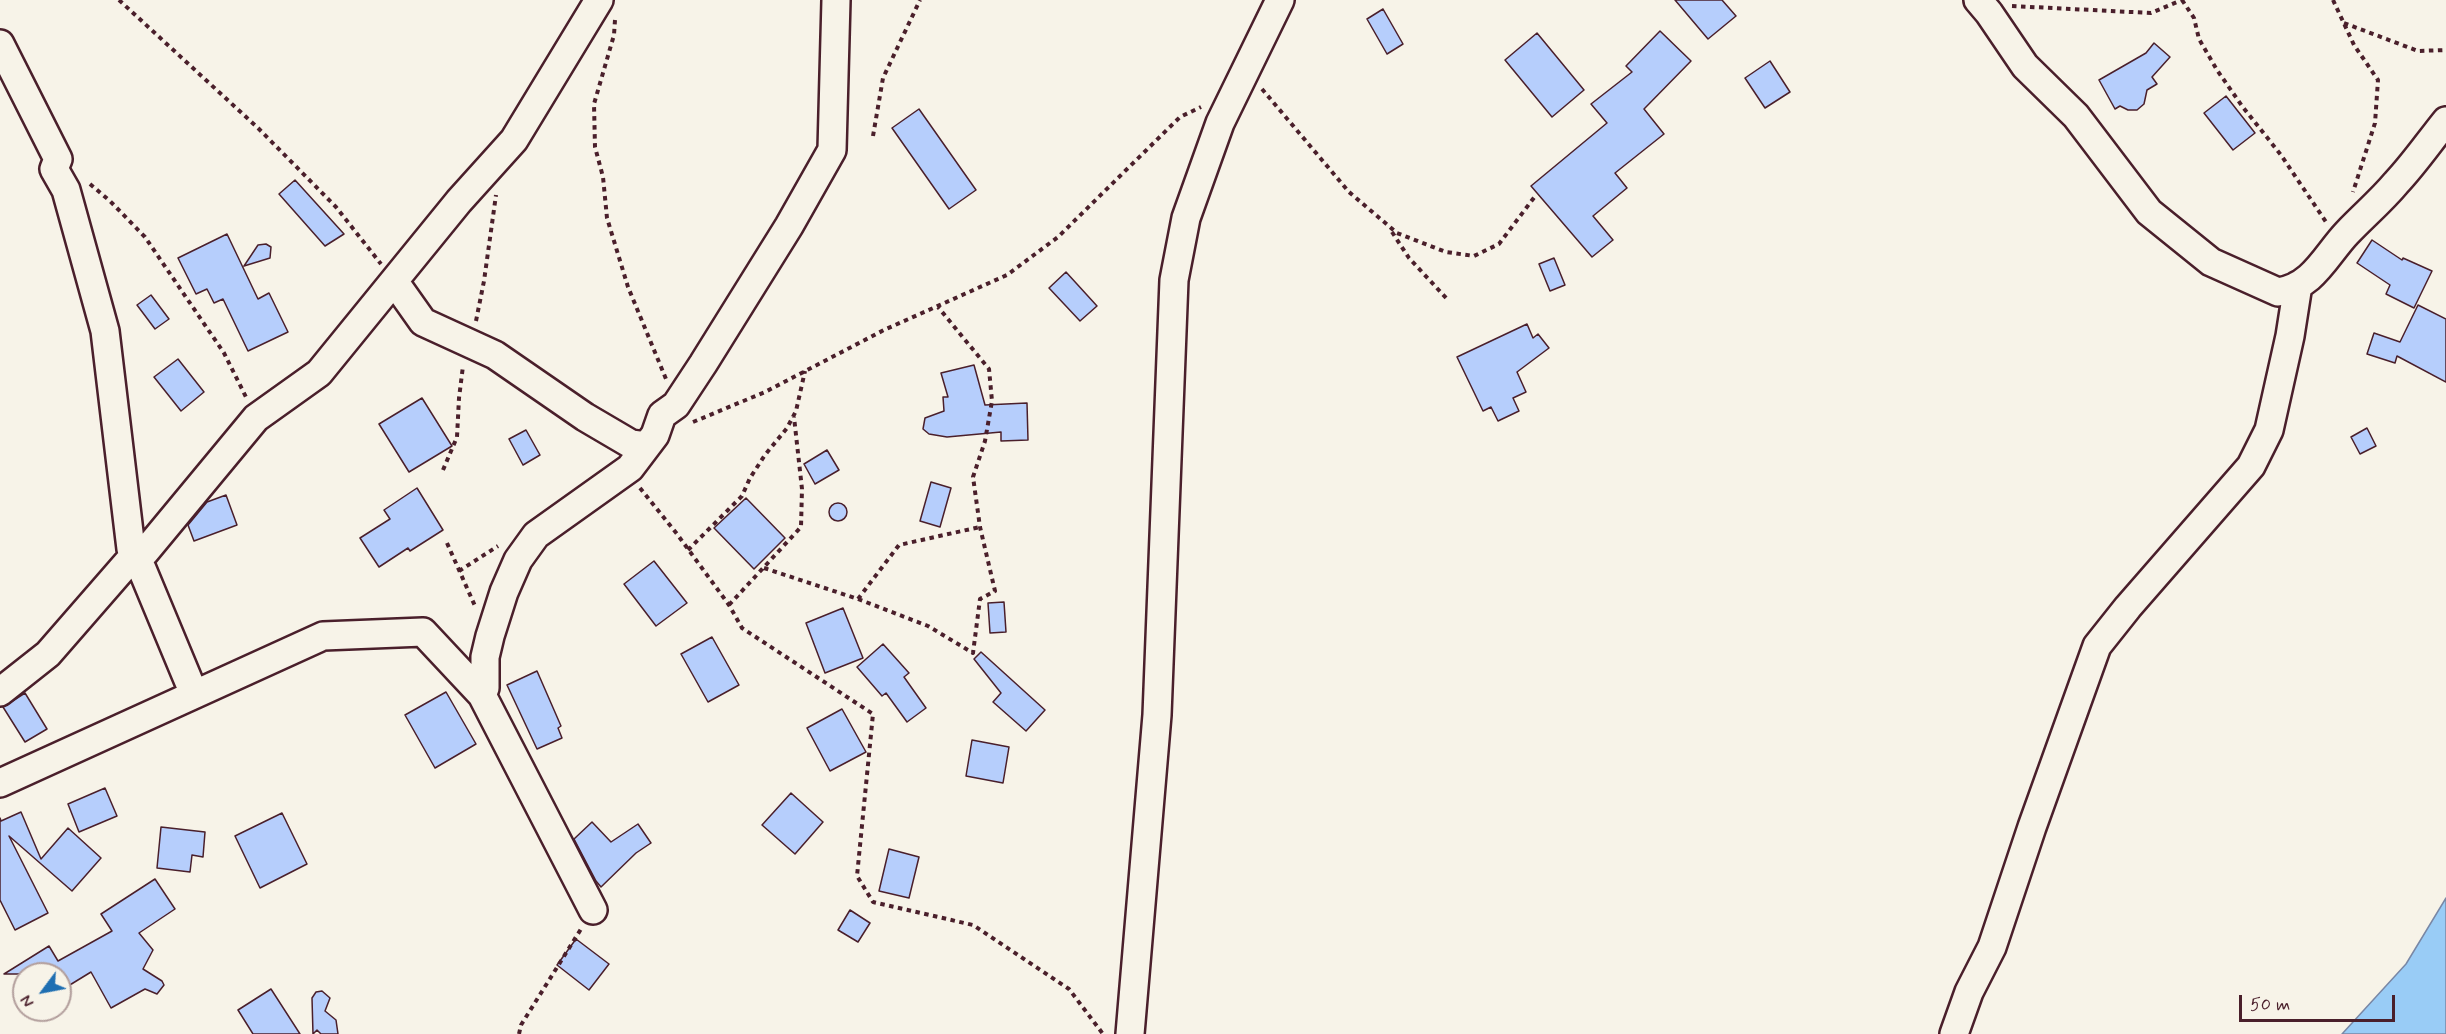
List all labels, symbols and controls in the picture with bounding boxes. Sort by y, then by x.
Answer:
north arrow [12,962,72,1022]
scale bar [2242,983,2398,1021]
text: N [16,991,40,1011]
text: 50 m [2250,993,2290,1017]

